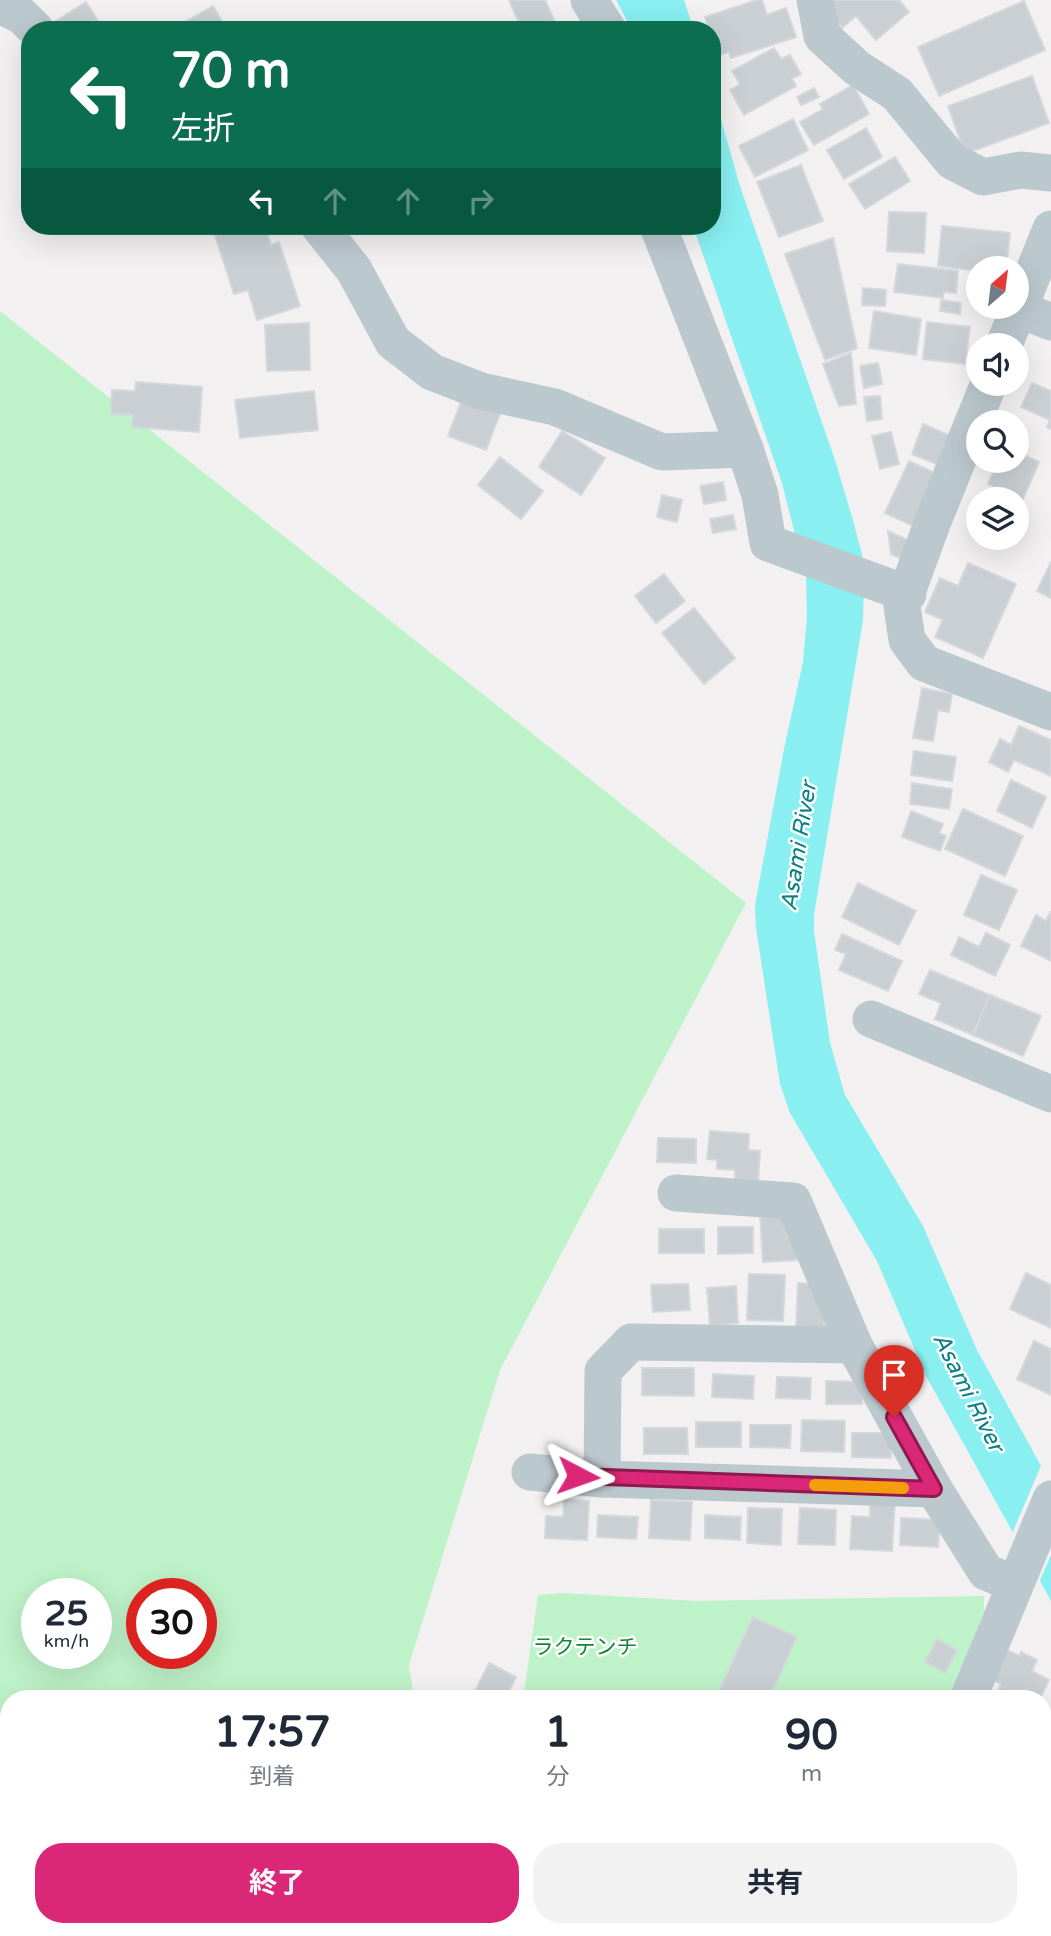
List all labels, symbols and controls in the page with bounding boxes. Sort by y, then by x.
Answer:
text: 70 m [171,42,290,101]
icon: left [56,49,147,140]
text: 左折 [171,110,235,148]
icon: left [243,182,281,220]
icon: ahead [316,182,354,220]
icon: ahead [389,182,427,220]
icon: right [462,182,500,220]
north arrow [966,256,1029,318]
map controls [966,256,1029,550]
button: sound [966,333,1029,396]
button: search [966,410,1029,473]
button: layers [966,487,1029,550]
water label: Asami River [775,777,823,912]
water label: Asami River [926,1328,1012,1460]
pin [864,1345,924,1417]
icon: arrive [875,1356,913,1394]
position arrow [541,1439,615,1513]
speed limit sign: 30 [126,1578,217,1669]
text: 25 [45,1593,88,1635]
text: km/h [44,1630,89,1652]
park label: ラクテンチ [533,1635,638,1660]
text: 17:57 [214,1707,331,1758]
text: 1 [545,1707,571,1758]
text: 90 [785,1710,838,1761]
text: m [801,1760,822,1788]
text: 到着 [249,1763,295,1791]
text: 分 [546,1763,569,1791]
button: 終了 [35,1843,519,1923]
button: 共有 [533,1843,1017,1923]

